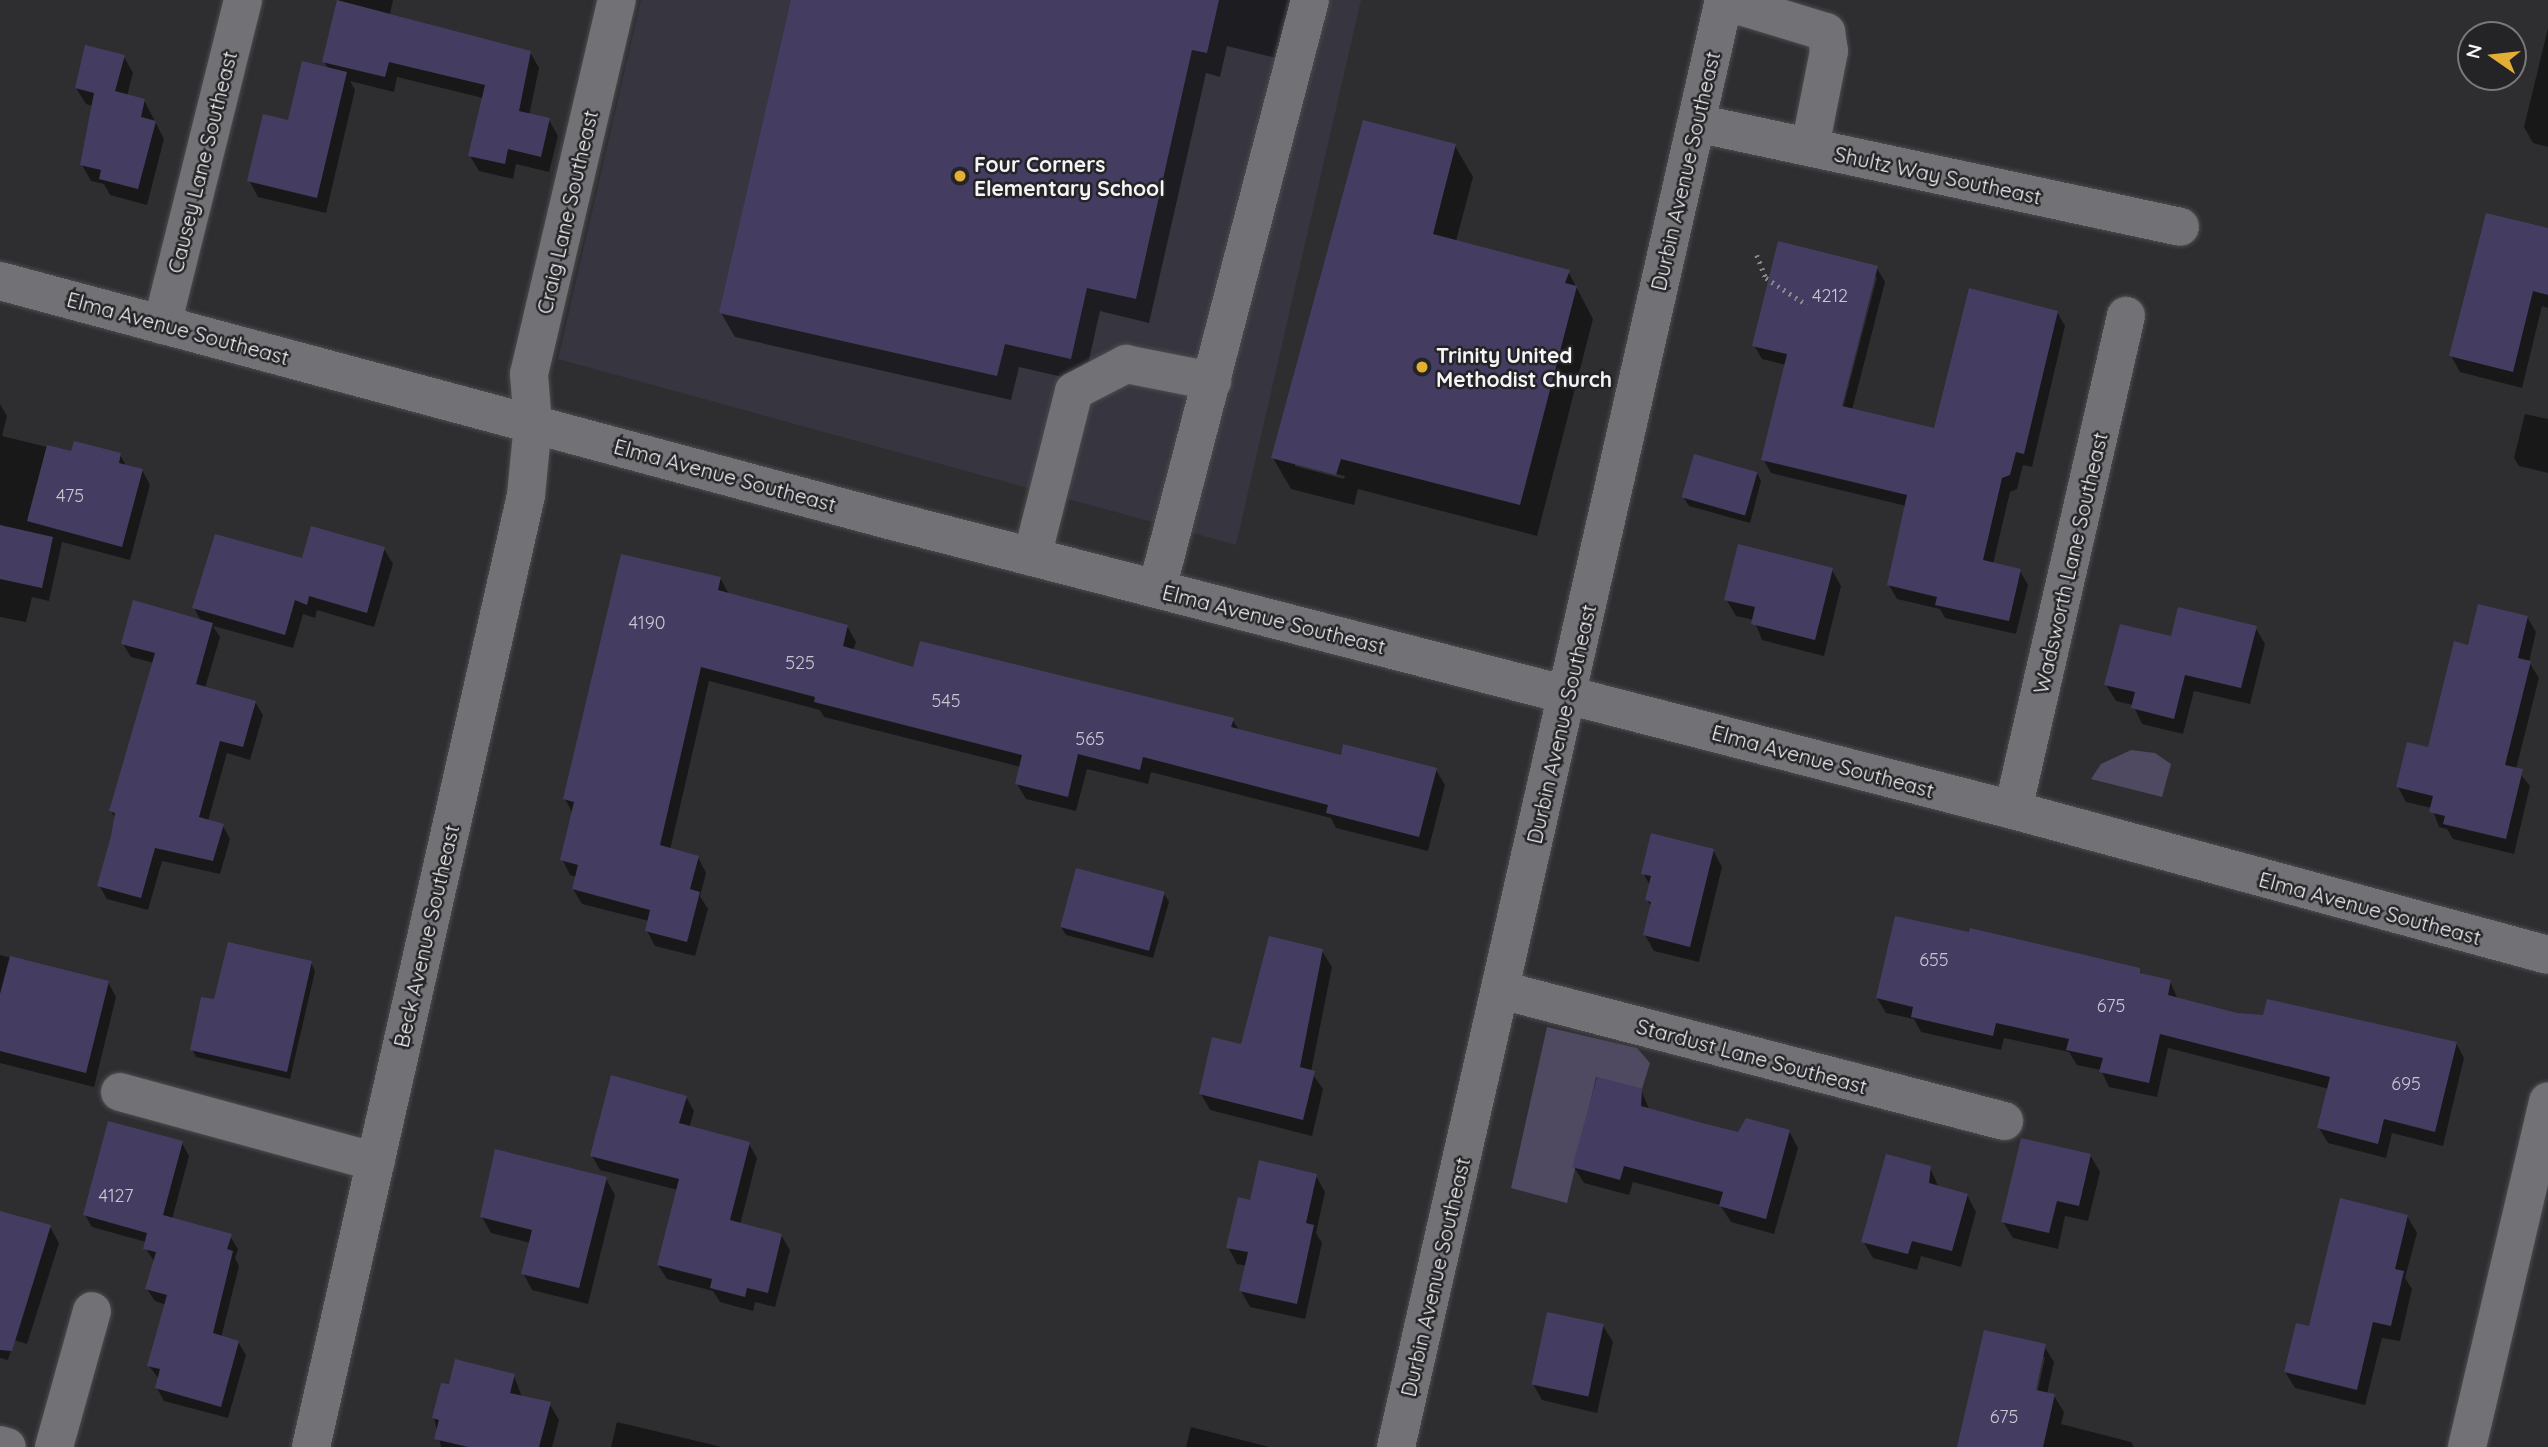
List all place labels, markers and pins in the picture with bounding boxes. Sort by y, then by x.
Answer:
place label: Four Corners Elementary School [974,151,1165,201]
marker: Four Corners Elementary School [952,168,968,184]
place label: Trinity United Methodist Church [1436,342,1612,392]
marker: Trinity United Methodist Church [1414,359,1430,375]

